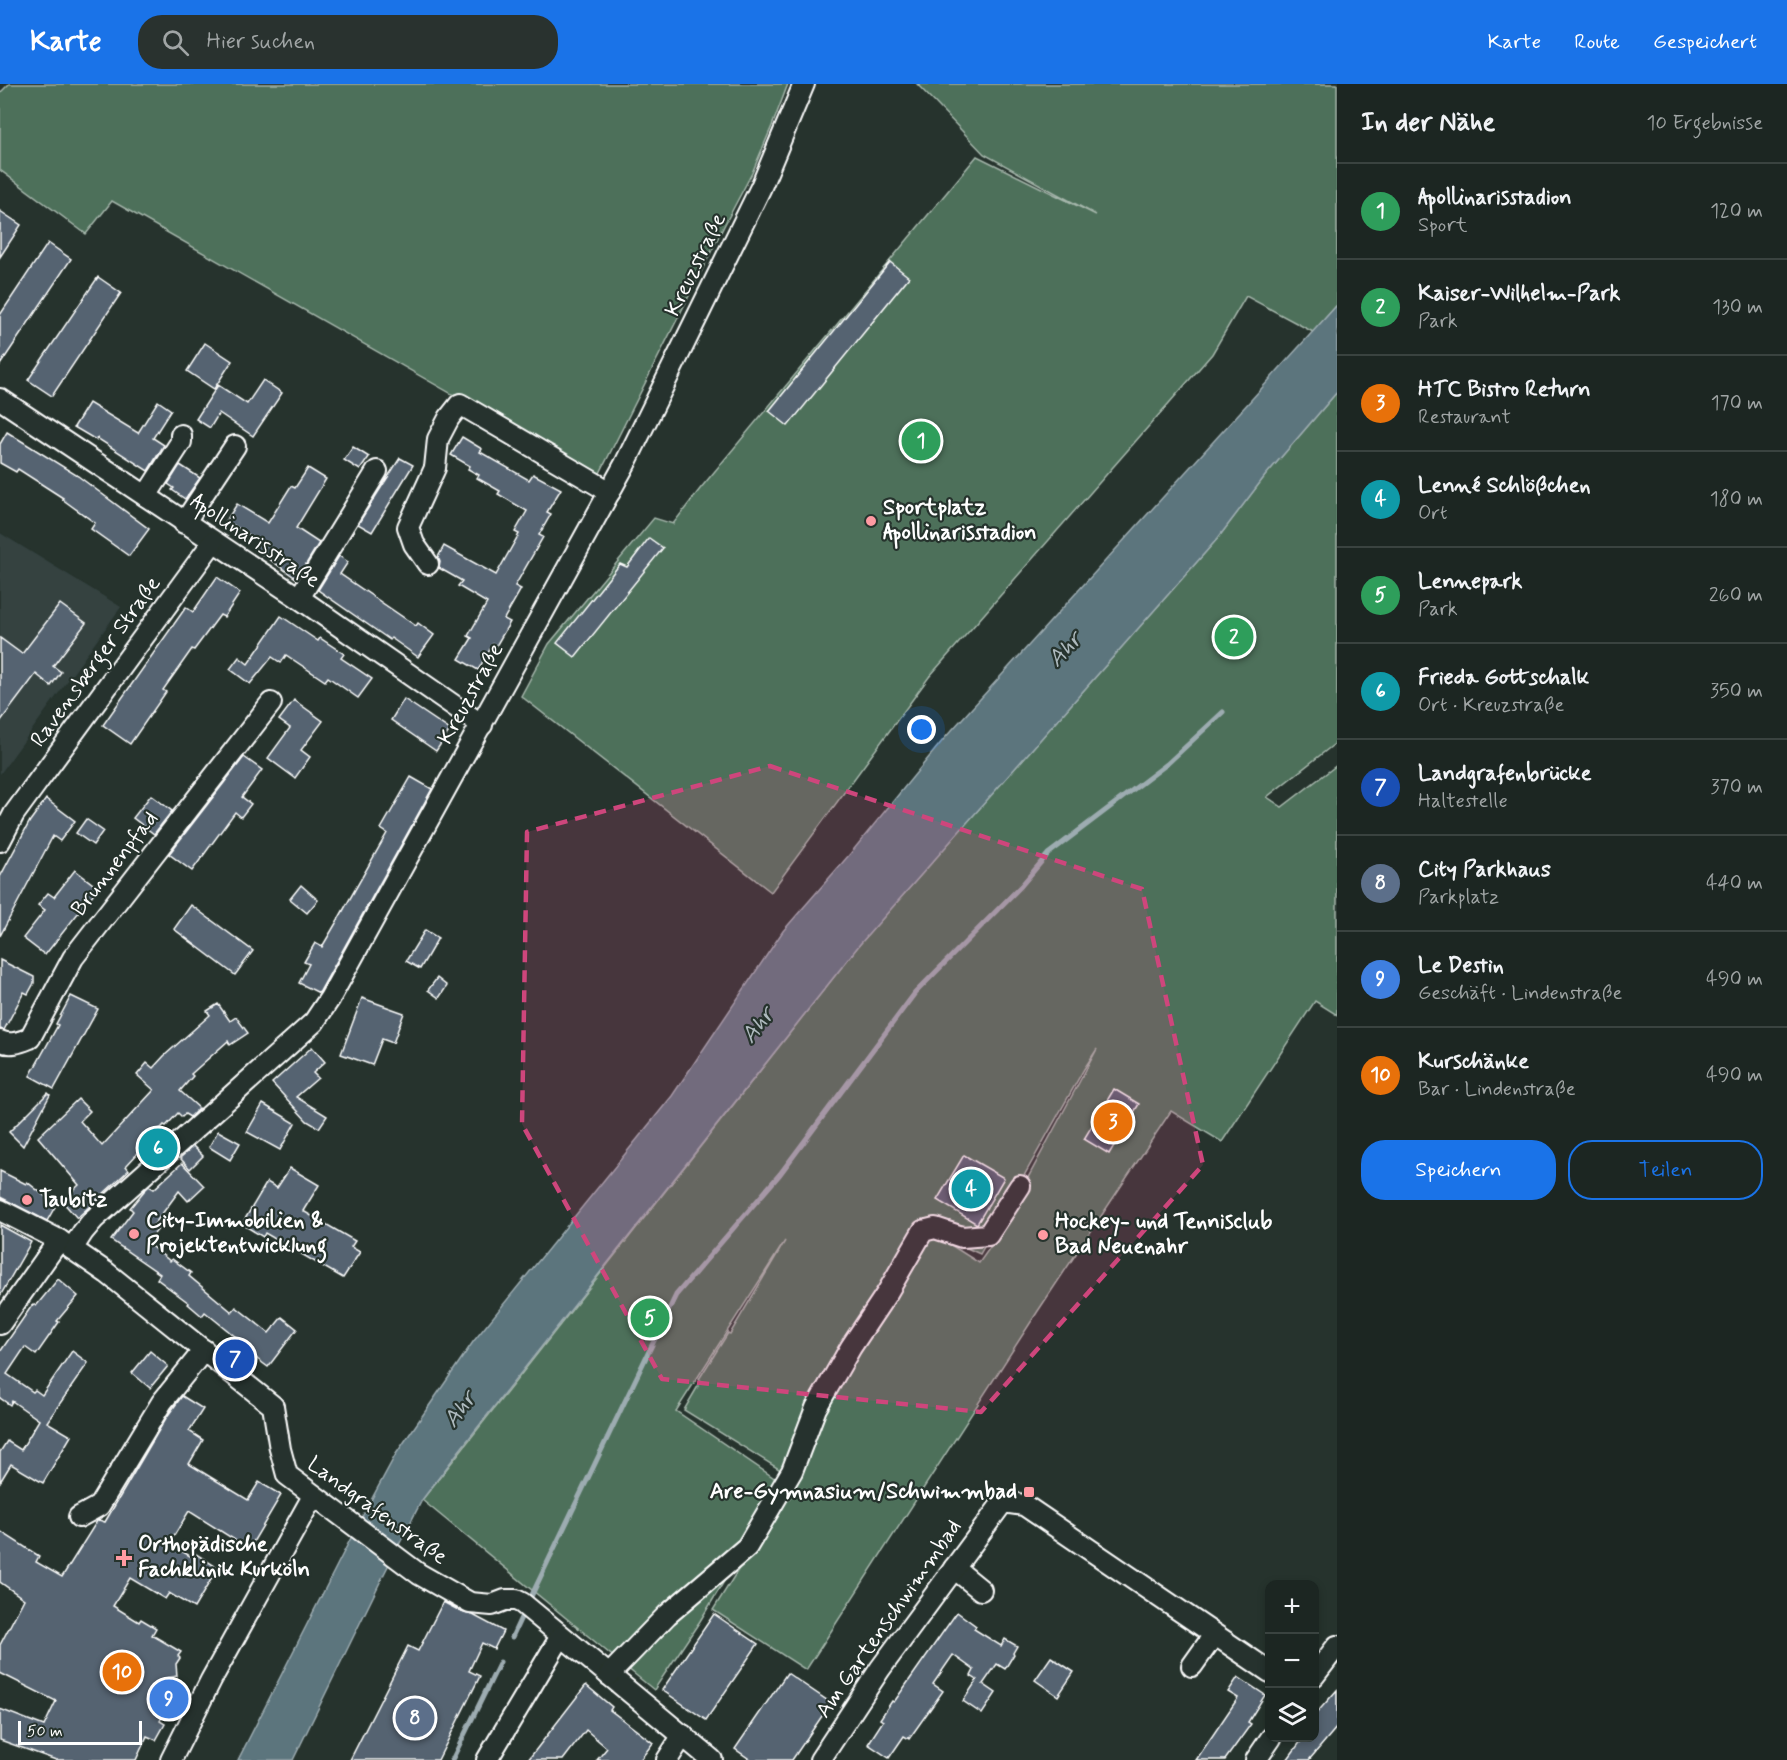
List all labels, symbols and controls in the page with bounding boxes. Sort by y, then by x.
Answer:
search box [138,15,558,69]
text: Karte [30,24,102,61]
icon: search [159,26,192,59]
text: Hier suchen [207,28,315,56]
text: Karte [1488,28,1541,56]
text: Route [1574,28,1620,56]
text: Gespeichert [1653,28,1757,56]
text: In der Nähe [1361,106,1495,140]
text: 10 Ergebnisse [1647,110,1763,137]
text: Apollinarisstadion [1418,184,1572,212]
text: 1 [1376,198,1385,225]
text: 120 m [1710,198,1763,225]
street label: Kreuzstraße [659,209,733,321]
text: Sport [1418,212,1467,239]
text: Kaiser-Wilhelm-Park [1418,280,1621,308]
text: 2 [1376,294,1385,321]
text: 130 m [1712,294,1763,321]
text: Park [1418,308,1458,335]
text: HTC Bistro Return [1418,376,1591,404]
text: 3 [1376,390,1385,417]
text: 170 m [1711,390,1763,417]
text: Restaurant [1418,404,1511,431]
pin: 1 [902,418,940,464]
text: Lenné Schlößchen [1418,472,1591,500]
text: 4 [1375,486,1386,513]
text: 180 m [1710,486,1763,513]
street label: Apollinarisstraße [184,487,325,596]
place label: Sportplatz Apollinarisstadion [883,494,1037,549]
text: Ort [1418,500,1447,527]
marker: Sportplatz Apollinarisstadion [864,514,878,528]
text: Lennepark [1418,568,1522,596]
street label: Ravensberger Straße [25,571,170,755]
text: 5 [1375,582,1387,609]
text: 260 m [1709,582,1763,609]
text: Park [1418,596,1458,623]
pin: 2 [1214,614,1254,660]
water label: Ahr [1041,623,1091,674]
street label: Kreuzstraße [432,638,510,750]
text: Frieda Gottschalk [1418,664,1589,692]
text: 6 [1375,678,1386,705]
text: 350 m [1710,678,1763,705]
text: Ort · Kreuzstraße [1418,692,1564,719]
your location [907,715,936,744]
text: Landgrafenbrücke [1418,760,1592,788]
text: 7 [1374,774,1387,801]
text: 370 m [1711,774,1763,801]
text: Haltestelle [1418,788,1508,815]
street label: Brunnenpfad [65,806,165,922]
text: City Parkhaus [1418,856,1551,884]
text: 8 [1375,870,1386,897]
text: 440 m [1706,870,1763,897]
text: Parkplatz [1418,884,1499,911]
text: Le Destin [1418,952,1504,980]
text: 9 [1376,966,1385,993]
text: 490 m [1706,966,1763,993]
text: Geschäft · Lindenstraße [1418,980,1622,1007]
water label: Ahr [734,999,784,1050]
text: Kurschänke [1418,1048,1529,1076]
text: 10 [1370,1062,1391,1089]
text: 490 m [1706,1062,1763,1089]
text: Bar · Lindenstraße [1418,1076,1576,1103]
pin: 3 [1094,1100,1132,1144]
pin: 6 [138,1126,178,1170]
button: Speichern [1361,1140,1556,1200]
button: Teilen [1568,1140,1763,1200]
pin: 4 [952,1166,990,1212]
place label: Taubitz [39,1186,107,1214]
marker: Taubitz [20,1193,34,1207]
place label: City-Immobilien & Projektentwicklung [146,1207,327,1264]
place label: Hockey- und Tennisclub Bad Neuenahr [1055,1208,1272,1261]
marker: City-Immobilien & Projektentwicklung [127,1227,141,1241]
marker: Hockey- und Tennisclub Bad Neuenahr [1036,1228,1050,1242]
pin: 5 [630,1296,670,1340]
pin: 7 [216,1336,254,1382]
water label: Ahr [436,1383,486,1434]
street label: Landgrafenstraße [301,1451,453,1572]
place label: Are-Gymnasium/Schwimmbad [710,1478,1017,1506]
marker: Are-Gymnasium/Schwimmbad [1022,1485,1036,1499]
street label: Am Gartenschwimmbad [810,1514,968,1724]
place label: Orthopädische Fachklinik Kurköln [138,1531,310,1584]
marker: Orthopädische Fachklinik Kurköln [115,1549,133,1567]
map controls [1265,1580,1319,1742]
button: + [1265,1580,1319,1634]
button: − [1265,1634,1319,1688]
pin: 10 [102,1650,142,1694]
pin: 9 [150,1676,188,1722]
button: layers [1265,1688,1319,1742]
pin: 8 [396,1696,434,1740]
scale bar [18,1718,142,1746]
text: 50 m [27,1721,63,1742]

